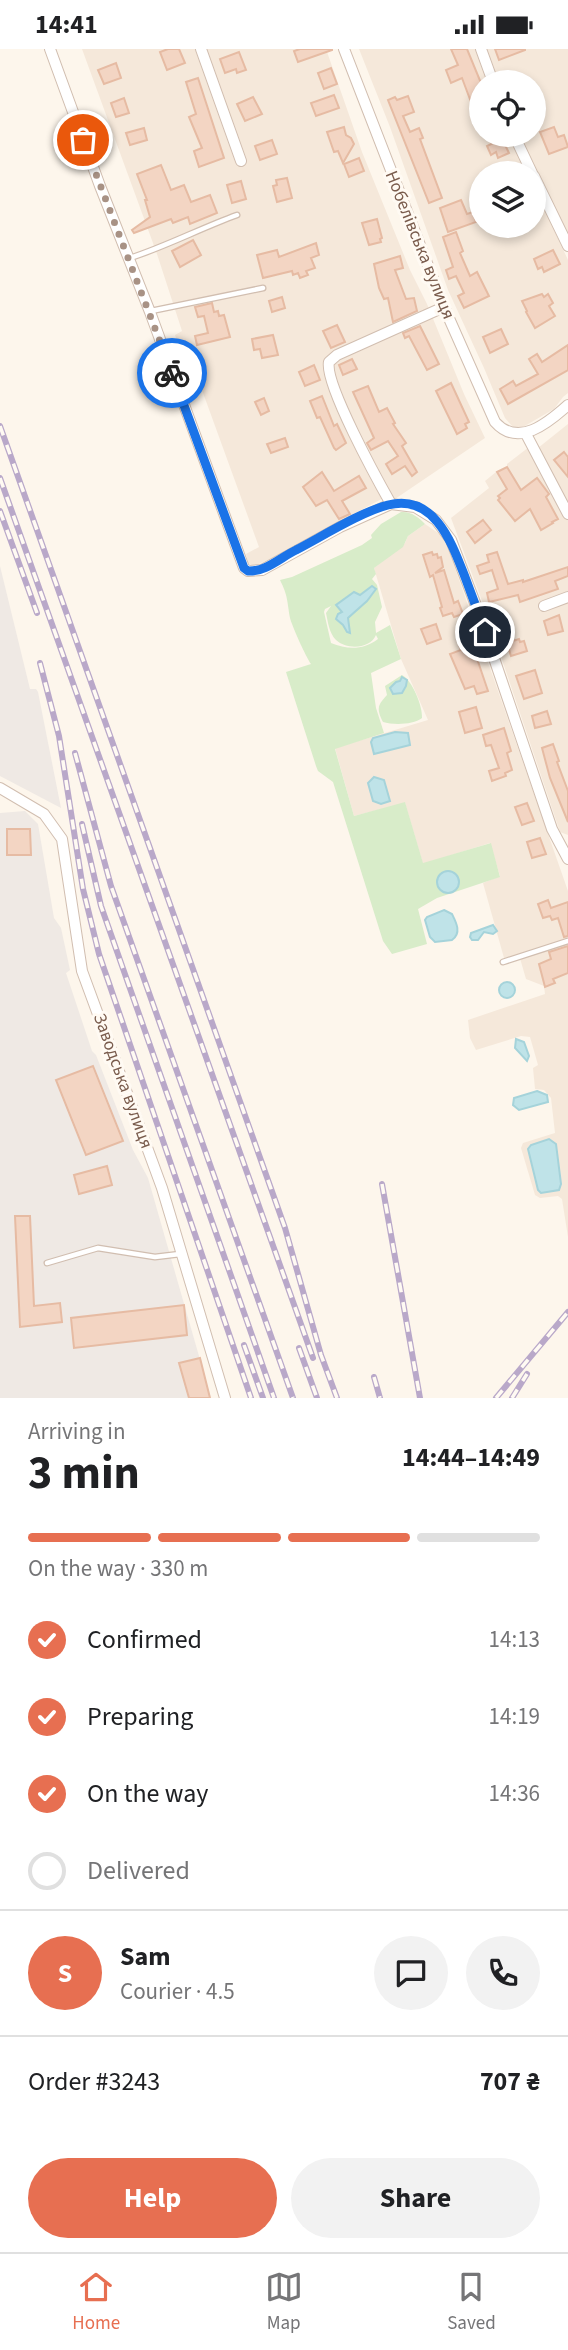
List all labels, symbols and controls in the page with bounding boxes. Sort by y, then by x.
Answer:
text: 14:41 [35,6,98,43]
map controls [469,70,546,238]
button: locate [469,70,546,147]
pin [53,110,113,170]
icon: bag [64,121,102,159]
button: layers [469,161,546,238]
street label: Нобелівська вулиця [379,167,461,323]
courier [137,338,207,408]
icon: bike [153,354,191,392]
pin [455,602,515,662]
icon: home [466,613,504,651]
street label: Заводська вулиця [87,1010,159,1152]
text: Arriving in [28,1415,126,1448]
text: 14:44–14:49 [402,1439,540,1476]
text: 3 min [28,1441,140,1506]
text: On the way · 330 m [28,1552,208,1585]
icon: check [28,1621,66,1659]
text: Confirmed [87,1621,202,1658]
text: 14:13 [489,1623,540,1656]
icon: check [28,1698,66,1736]
text: Preparing [87,1698,193,1735]
text: 14:19 [489,1700,540,1733]
icon: check [28,1775,66,1813]
text: On the way [87,1775,208,1812]
text: 14:36 [489,1777,540,1810]
text: Delivered [87,1852,190,1889]
button: chat [374,1936,448,2010]
button: phone [466,1936,540,2010]
text: Sam [120,1938,170,1975]
text: S [58,1955,72,1992]
text: Courier · 4.5 [120,1975,235,2008]
text: Order #3243 [28,2063,160,2100]
text: 707 ₴ [480,2063,540,2100]
button: Help [28,2158,277,2238]
button: Share [291,2158,540,2238]
tab: Home [72,2268,120,2337]
tab: Map [265,2268,303,2337]
tab: Saved [447,2268,496,2337]

